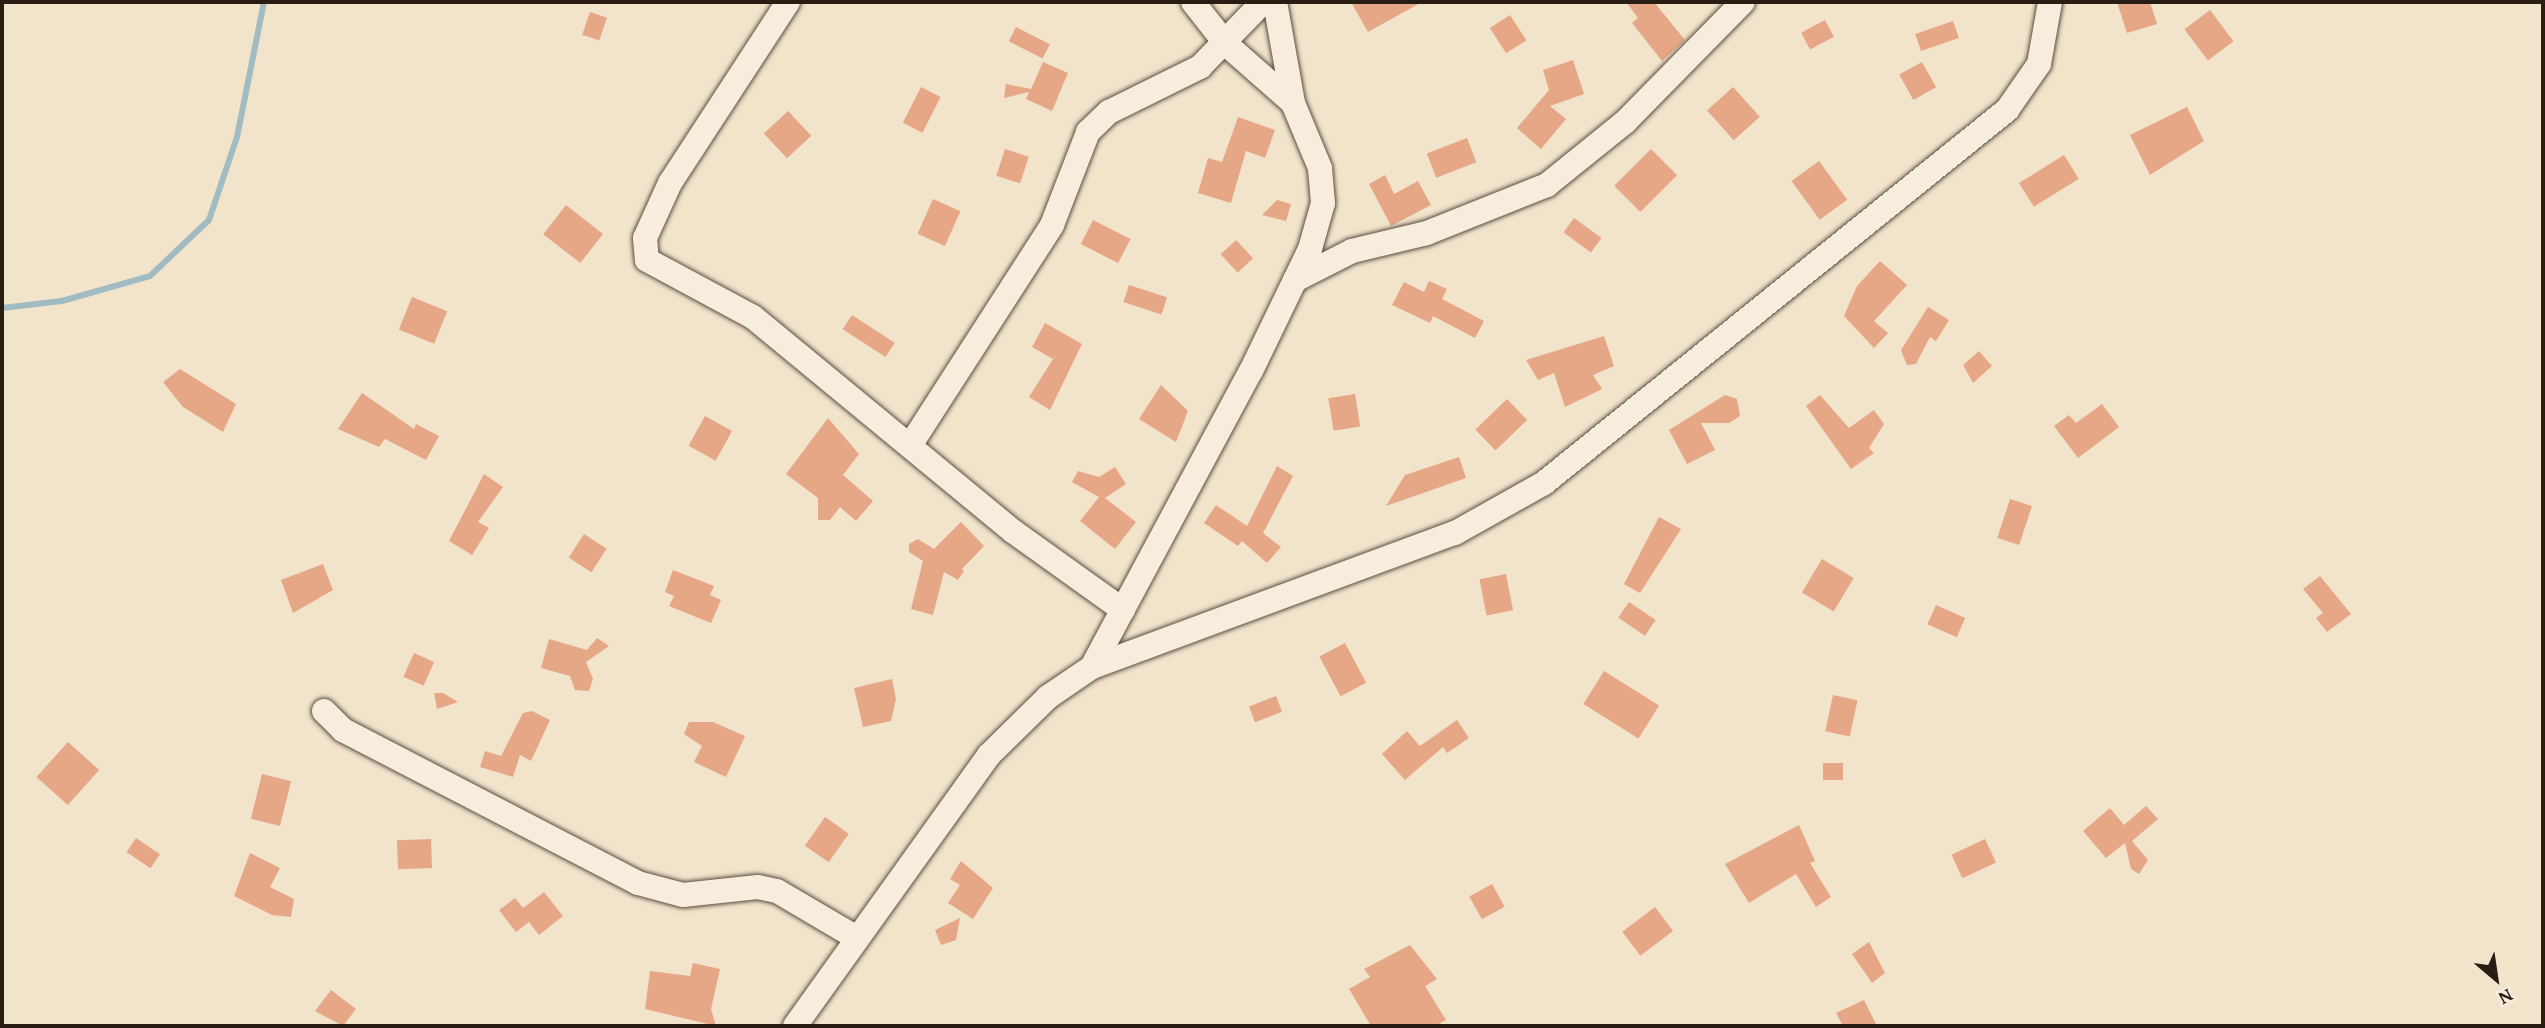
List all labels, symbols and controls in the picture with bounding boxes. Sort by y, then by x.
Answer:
north arrow [2461,944,2531,1014]
text: N [2494,982,2519,1013]

